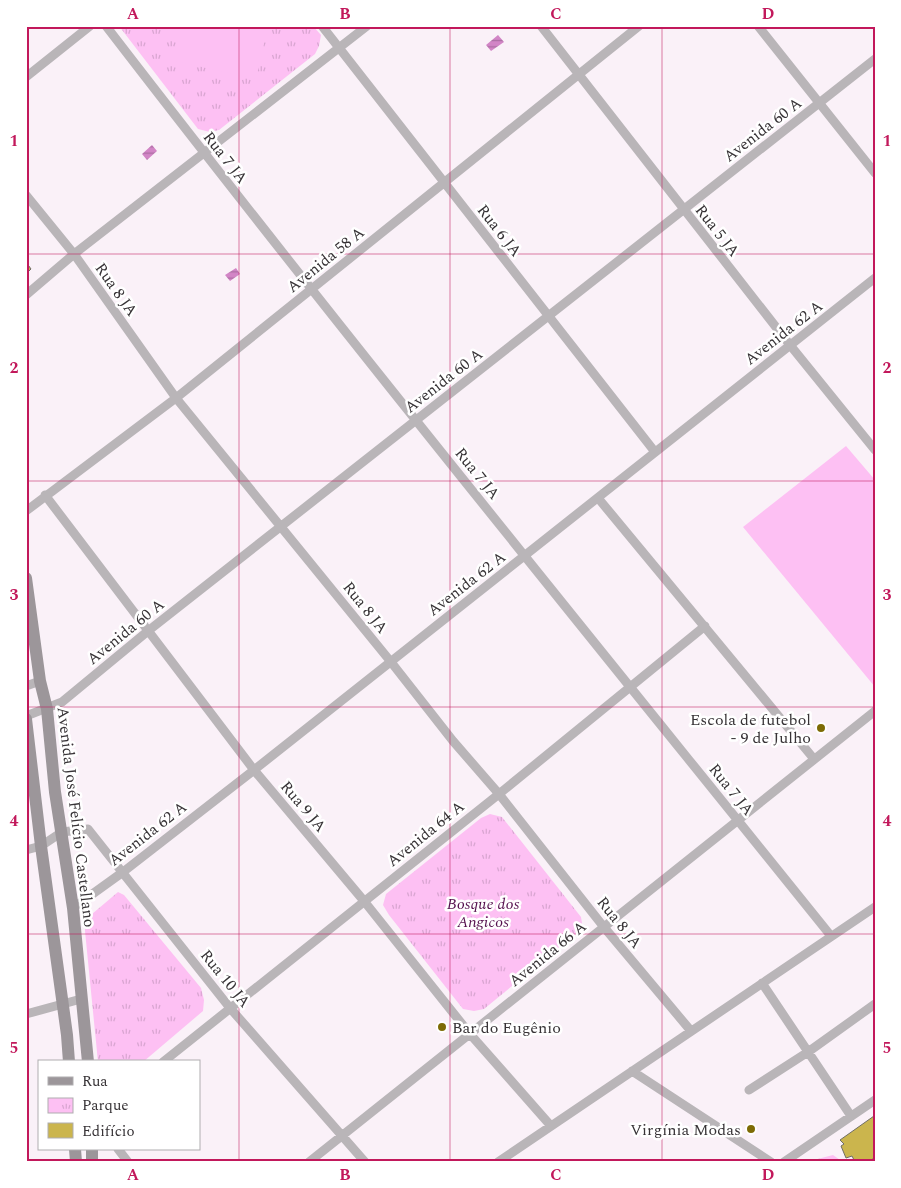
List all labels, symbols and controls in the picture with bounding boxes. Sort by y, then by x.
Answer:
text: A [127,2,140,26]
text: B [339,2,351,26]
text: C [550,2,562,26]
text: D [762,2,775,26]
street label: Avenida 60 A [718,91,807,168]
street label: Rua 7 JA [197,126,253,189]
text: 1 [10,129,18,153]
text: 1 [883,129,891,153]
street label: Rua 6 JA [471,199,527,262]
street label: Rua 5 JA [689,199,745,262]
street label: Avenida 58 A [282,221,370,299]
street label: Rua 8 JA [89,258,144,321]
street label: Avenida 62 A [739,294,828,371]
street label: Avenida 60 A [399,342,488,419]
text: 2 [10,356,19,380]
text: 2 [883,356,892,380]
street label: Rua 7 JA [449,442,506,505]
street label: Avenida 62 A [422,545,511,622]
street label: Rua 8 JA [337,576,394,639]
text: 3 [10,583,19,607]
text: 3 [883,583,892,607]
street label: Avenida 60 A [82,593,170,671]
street label: Avenida José Felício Castellano [51,706,101,929]
place label: Escola de futebol - 9 de Julho [690,708,811,750]
marker: Escola de futebol - 9 de Julho [815,722,827,734]
street label: Rua 7 JA [703,758,760,821]
street label: Rua 9 JA [274,776,332,838]
street label: Avenida 62 A [103,795,192,872]
street label: Avenida 64 A [382,795,470,873]
text: 4 [10,809,19,833]
text: 4 [883,809,892,833]
street label: Rua 8 JA [591,891,648,954]
park label: Bosque dos Angicos [447,892,520,934]
street label: Avenida 66 A [504,915,592,993]
street label: Rua 10 JA [194,944,256,1013]
place label: Bar do Eugênio [452,1016,561,1040]
marker: Bar do Eugênio [436,1021,448,1033]
text: 5 [10,1036,18,1060]
text: 5 [883,1036,891,1060]
legend [38,1060,200,1150]
text: Rua [82,1070,108,1093]
text: Parque [82,1094,129,1117]
place label: Virgínia Modas [630,1118,741,1142]
text: Edifício [82,1120,135,1143]
marker: Virgínia Modas [745,1123,757,1135]
text: A [127,1163,140,1187]
text: B [339,1163,351,1187]
text: C [550,1163,562,1187]
text: D [762,1163,775,1187]

